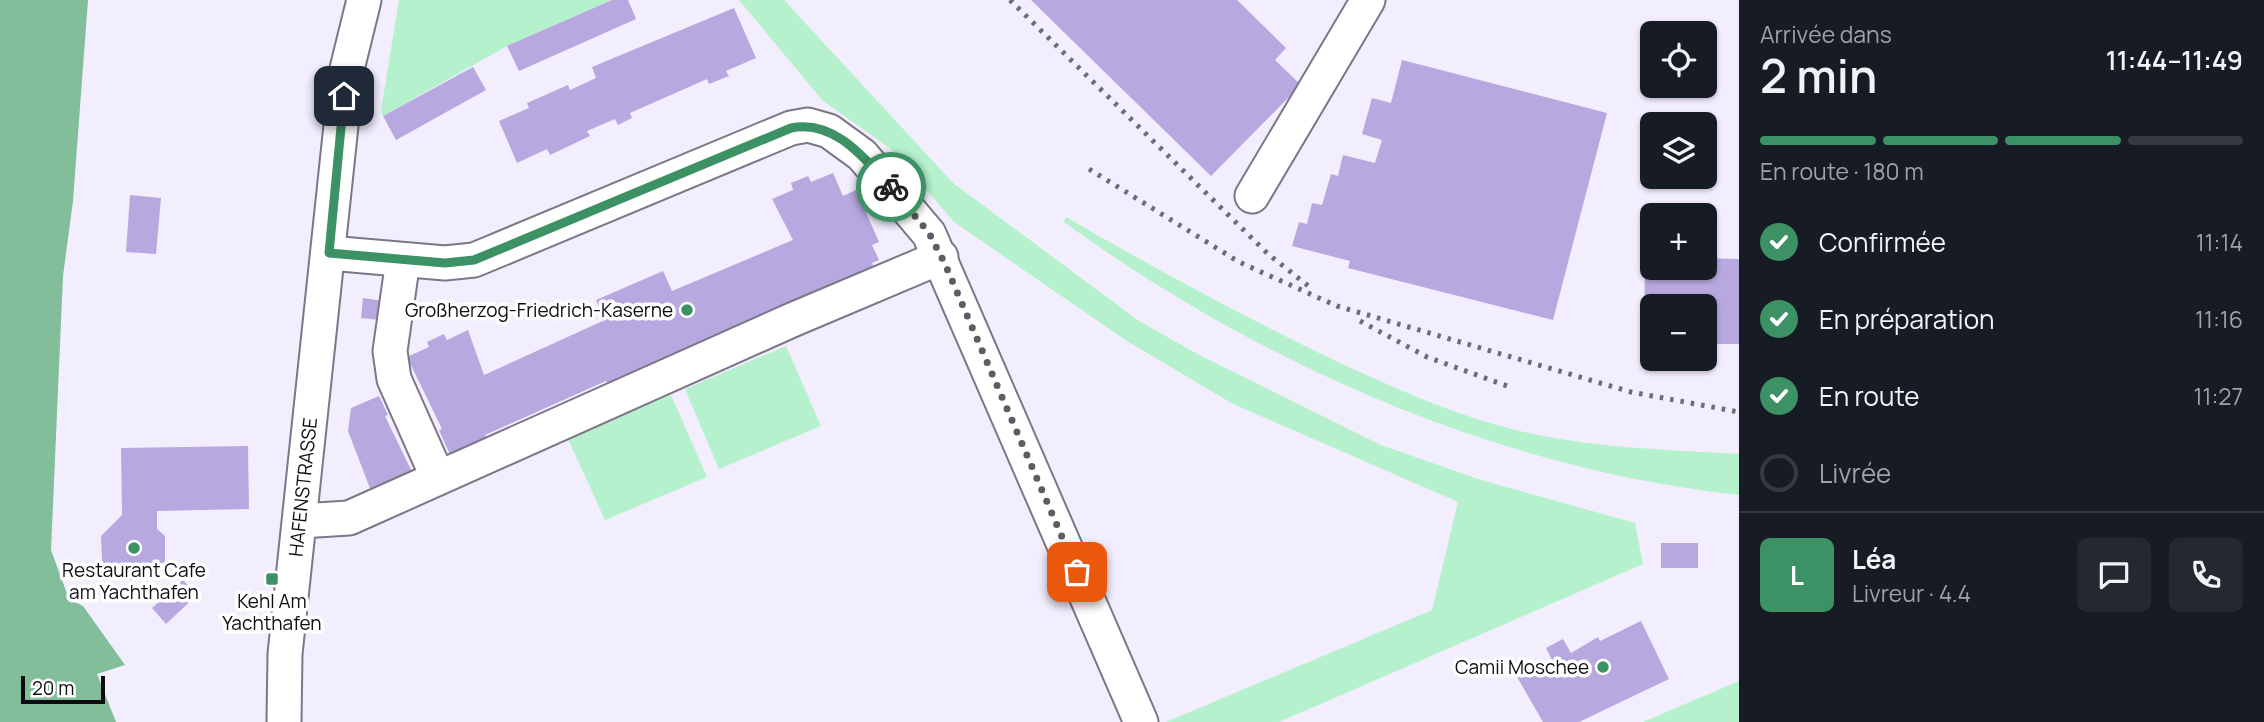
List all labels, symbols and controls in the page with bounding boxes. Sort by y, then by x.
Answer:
text: Arrivée dans [1760,18,1892,50]
map controls [1640,21,1717,371]
button: locate [1640,21,1717,98]
text: 11:44–11:49 [2106,42,2243,78]
text: 2 min [1760,44,1877,107]
pin [314,66,374,126]
icon: home [325,77,363,115]
button: layers [1640,112,1717,189]
courier [856,152,926,222]
text: En route · 180 m [1760,155,1924,187]
icon: bike [872,168,910,206]
button: + [1640,203,1717,280]
icon: check [1760,223,1798,261]
text: Confirmée [1819,224,1946,260]
text: 11:14 [2196,226,2243,258]
button: − [1640,294,1717,371]
place label: Großherzog-Friedrich-Kaserne [405,297,673,323]
icon: check [1760,300,1798,338]
text: En préparation [1819,301,1994,337]
marker: Großherzog-Friedrich-Kaserne [679,302,695,318]
text: 11:16 [2195,303,2243,335]
icon: check [1760,377,1798,415]
text: En route [1819,378,1920,414]
text: 11:27 [2194,380,2243,412]
street label: HAFENSTRASSE [282,416,323,558]
text: Livrée [1819,455,1891,491]
button: chat [2077,538,2151,612]
button: phone [2169,538,2243,612]
marker: Restaurant Cafe am Yachthafen [126,540,142,556]
text: Léa [1852,541,1896,577]
pin [1047,542,1107,602]
icon: bag [1058,553,1096,591]
place label: Restaurant Cafe am Yachthafen [62,557,206,605]
text: L [1790,557,1804,593]
marker: Kehl Am Yachthafen [264,571,280,587]
text: Livreur · 4.4 [1852,577,1971,609]
place label: Kehl Am Yachthafen [222,588,322,636]
place label: Camii Moschee [1455,654,1589,680]
marker: Camii Moschee [1595,659,1611,675]
scale bar [21,673,105,705]
text: 20 m [32,675,74,701]

